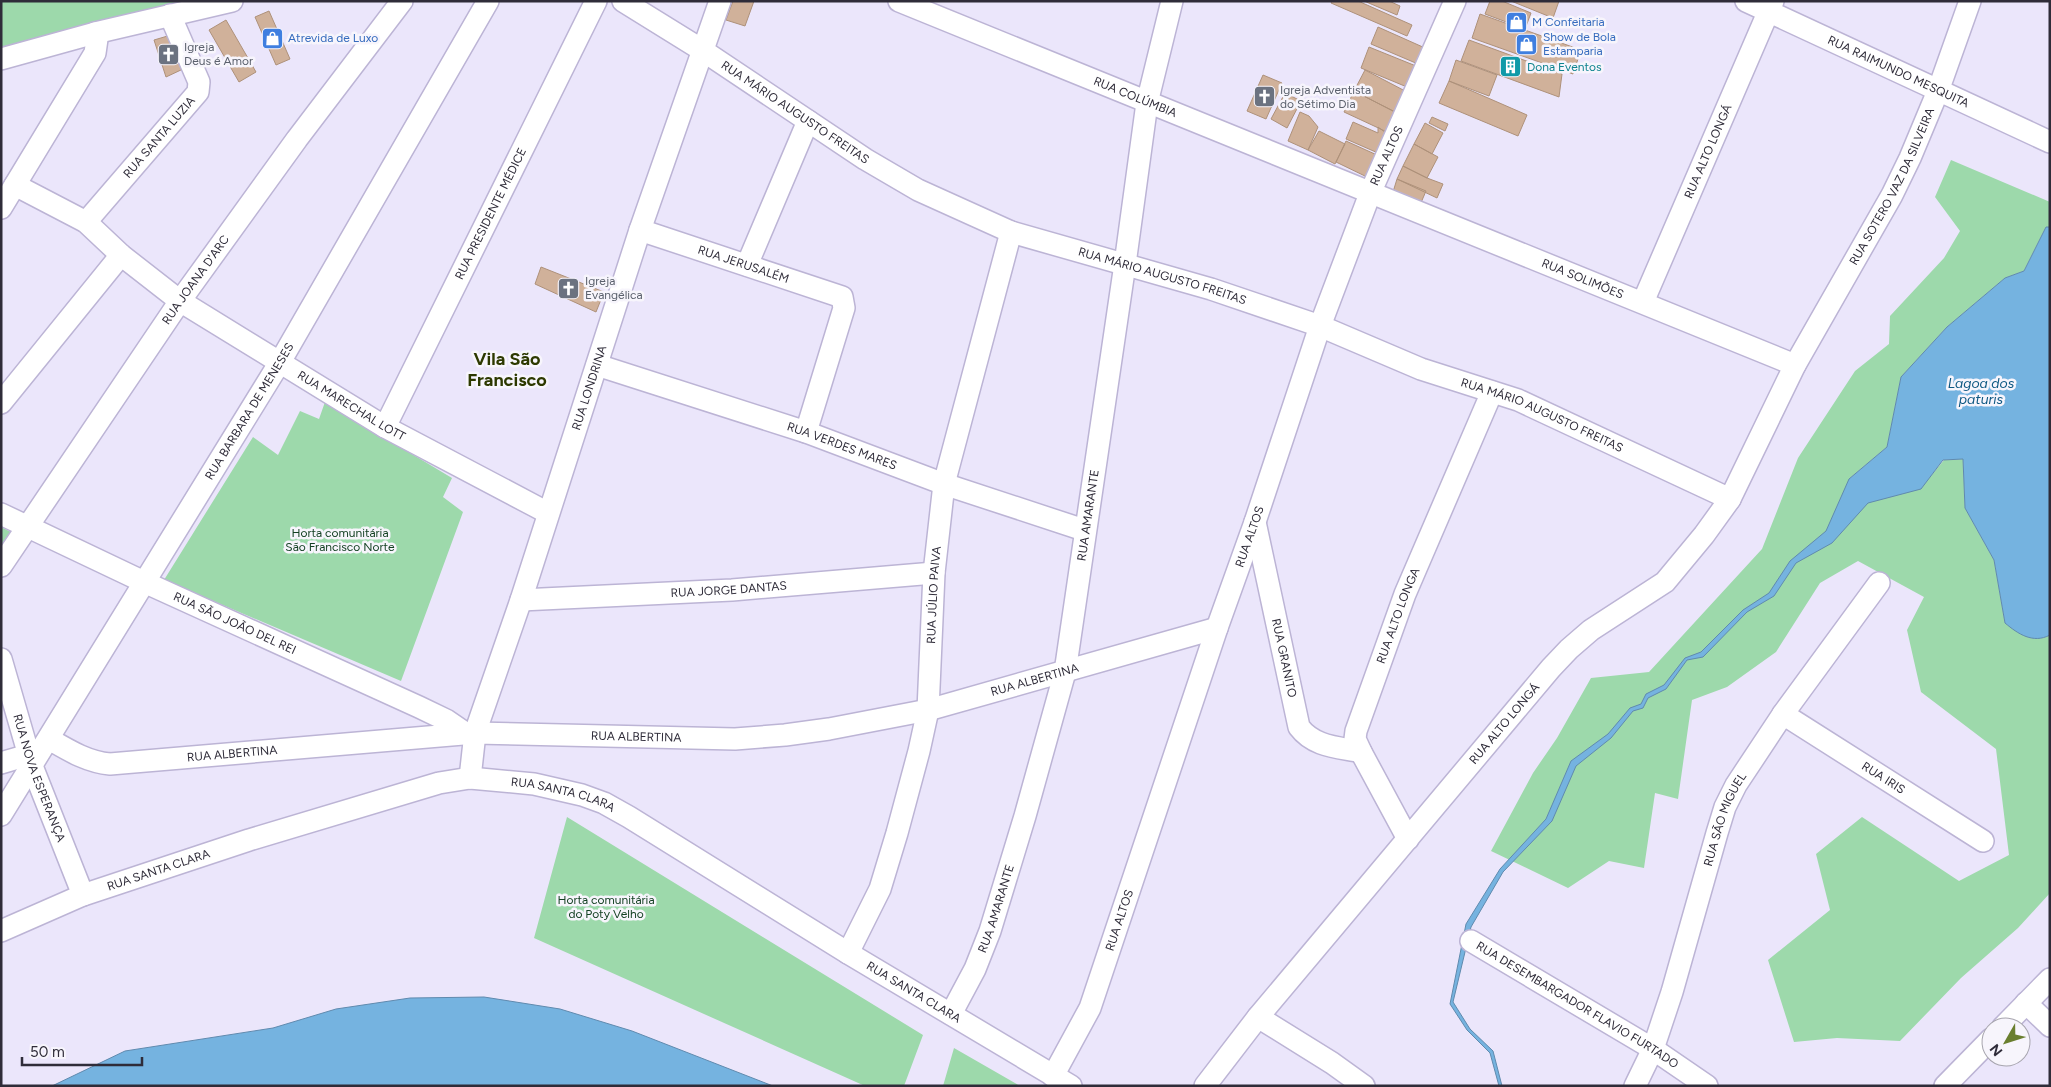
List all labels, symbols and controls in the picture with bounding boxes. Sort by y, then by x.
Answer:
shop icon: M Confeitaria [1504,10,1528,34]
place label: M Confeitaria [1532,15,1605,29]
shop icon: Atrevida de Luxo [260,26,284,50]
place label: Show de Bola Estamparia [1543,30,1616,58]
place label: Atrevida de Luxo [288,31,378,45]
shop icon: Show de Bola Estamparia [1515,32,1539,56]
street label: RUA RAIMUNDO MESQUITA [1826,33,1971,110]
place label: Igreja Deus é Amor [184,40,253,68]
church icon: Igreja Deus é Amor [156,42,180,66]
building icon: Dona Eventos [1499,55,1523,79]
street label: RUA MÁRIO AUGUSTO FREITAS [719,58,872,167]
place label: Dona Eventos [1527,60,1602,74]
street label: RUA COLÚMBIA [1092,74,1179,120]
place label: Igreja Adventista do Sétimo Dia [1280,83,1371,111]
church icon: Igreja Adventista do Sétimo Dia [1252,85,1276,109]
street label: RUA SANTA LUZIA [120,94,198,181]
street label: RUA ALTO LONGÁ [1682,102,1735,201]
street label: RUA SOTERO VAZ DA SILVEIRA [1847,106,1937,268]
street label: RUA ALTOS [1367,124,1406,188]
street label: RUA PRESIDENTE MÉDICE [452,146,529,282]
street label: RUA JOANA D'ARC [159,232,232,327]
street label: RUA JERUSALÉM [696,243,791,286]
street label: RUA MÁRIO AUGUSTO FREITAS [1077,245,1248,307]
street label: RUA SOLIMÕES [1540,256,1626,302]
place label: Igreja Evangélica [585,274,643,302]
church icon: Igreja Evangélica [557,276,581,300]
street label: RUA BARBARA DE MENESES [202,340,297,482]
street label: RUA LONDRINA [569,344,609,432]
district label: Vila São Francisco [467,348,547,391]
street label: RUA MARECHAL LOTT [295,368,408,444]
street label: RUA MÁRIO AUGUSTO FREITAS [1459,375,1625,455]
water label: Lagoa dos paturis [1948,375,2015,408]
street label: RUA VERDES MARES [785,419,899,473]
street label: RUA AMARANTE [1074,469,1102,562]
street label: RUA ALTOS [1232,504,1267,569]
park label: Horta comunitária São Francisco Norte [285,526,395,554]
street label: RUA JÚLIO PAIVA [924,546,944,644]
street label: RUA ALTO LONGA [1374,566,1422,665]
street label: RUA JORGE DANTAS [670,578,787,600]
street label: RUA SÃO JOÃO DEL REI [171,589,298,657]
street label: RUA GRANITO [1269,617,1299,699]
street label: RUA ALBERTINA [989,661,1080,699]
street label: RUA ALTO LONGÁ [1466,680,1542,767]
street label: RUA NOVA ESPERANÇA [10,712,68,844]
street label: RUA ALBERTINA [591,729,682,745]
street label: RUA ALBERTINA [186,743,278,764]
street label: RUA IRIS [1859,759,1908,797]
street label: RUA SÃO MIGUEL [1701,769,1750,868]
street label: RUA SANTA CLARA [510,775,618,815]
street label: RUA SANTA CLARA [105,846,212,894]
street label: RUA AMARANTE [975,863,1017,955]
street label: RUA ALTOS [1103,888,1136,953]
park label: Horta comunitária do Poty Velho [557,893,655,921]
street label: RUA DESEMBARGADOR FLAVIO FURTADO [1474,939,1681,1071]
street label: RUA SANTA CLARA [864,959,963,1026]
north arrow [1981,1017,2031,1067]
scale bar [22,1034,142,1066]
text: N [1986,1040,2006,1059]
text: 50 m [30,1043,65,1061]

